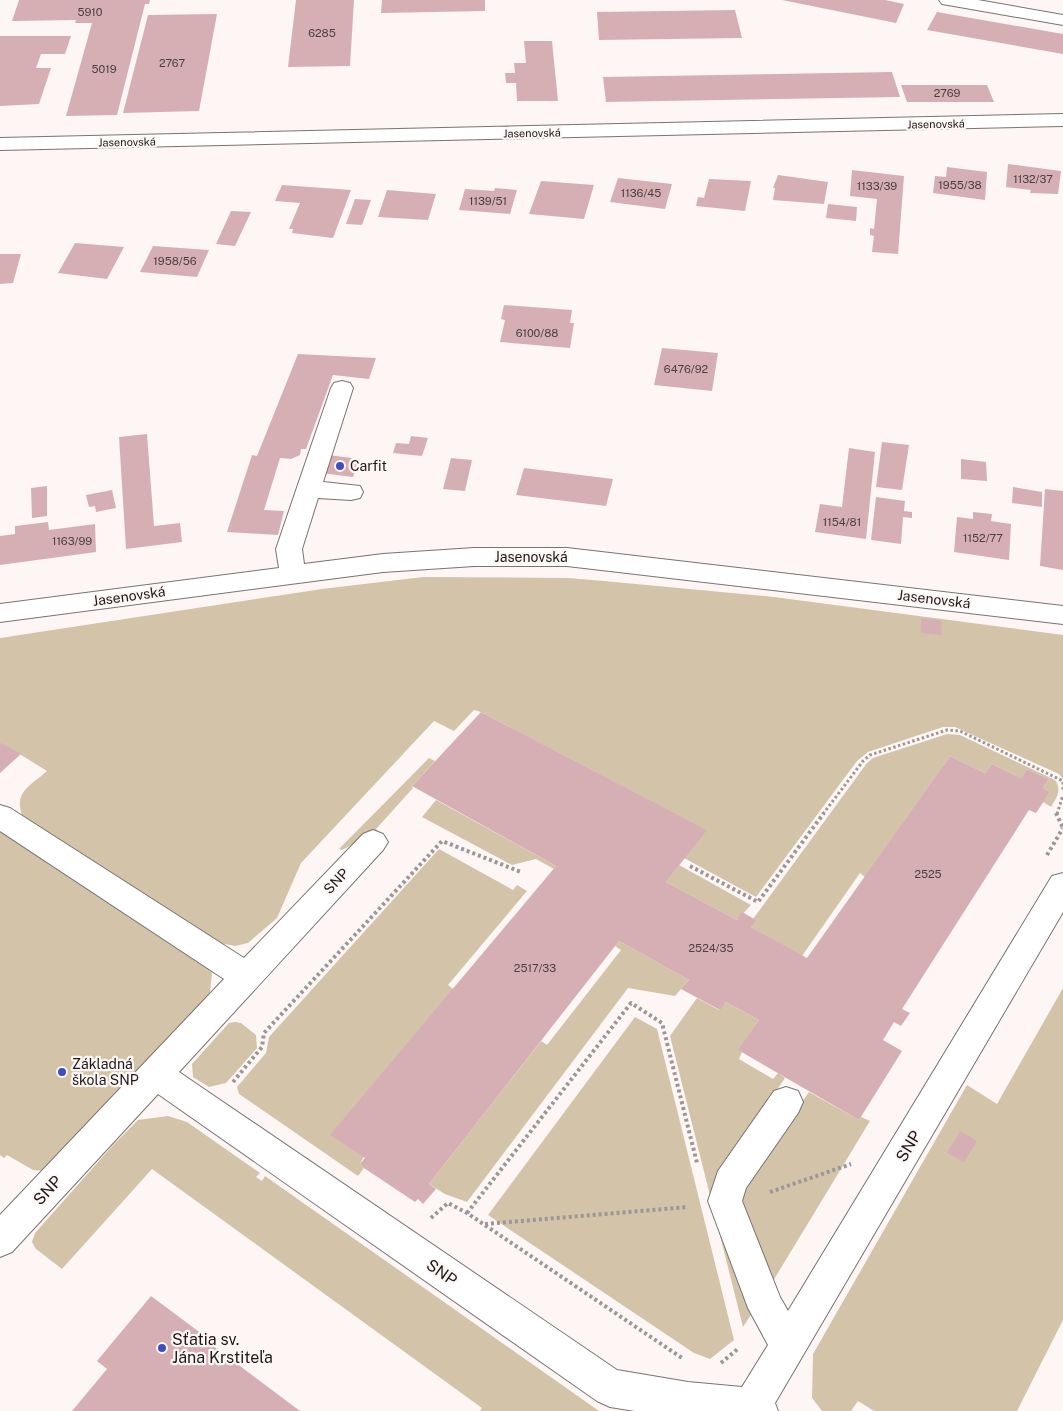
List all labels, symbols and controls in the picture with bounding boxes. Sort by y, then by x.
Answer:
house number: 5910 [77,6,103,18]
house number: 6285 [308,27,336,39]
house number: 2767 [159,57,185,69]
house number: 5019 [91,63,117,75]
house number: 2769 [934,87,960,99]
street label: Jasenovská [907,117,965,131]
street label: Jasenovská [503,126,561,140]
street label: Jasenovská [98,135,156,149]
house number: 1132/37 [1013,173,1053,185]
house number: 1955/38 [938,179,982,191]
house number: 1133/39 [857,180,897,192]
house number: 1136/45 [621,187,661,199]
house number: 1139/51 [469,195,507,207]
house number: 1958/56 [153,255,197,267]
house number: 6100/88 [516,327,558,339]
house number: 6476/92 [664,363,709,375]
place label: Carfit [350,458,387,474]
marker: Carfit [334,460,346,472]
house number: 1154/81 [823,516,861,528]
house number: 1152/77 [963,532,1003,544]
house number: 1163/99 [52,535,92,547]
street label: Jasenovská [494,549,568,565]
street label: Jasenovská [92,583,166,609]
street label: Jasenovská [897,587,971,611]
street label: SNP [320,865,352,897]
house number: 2525 [914,868,942,880]
house number: 2524/35 [689,942,733,954]
house number: 2517/33 [514,962,556,974]
place label: Základná škola SNP [72,1056,139,1088]
marker: Základná škola SNP [56,1066,68,1078]
street label: SNP [892,1127,925,1165]
street label: SNP [29,1172,66,1209]
street label: SNP [423,1255,461,1290]
place label: Sťatia sv. Jána Krstiteľa [172,1330,273,1367]
marker: Sťatia sv. Jána Krstiteľa [156,1342,168,1354]

